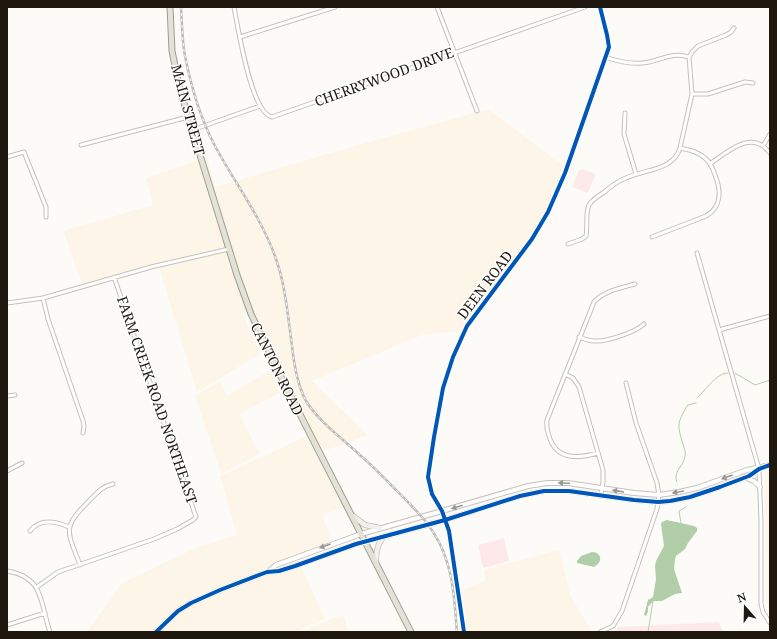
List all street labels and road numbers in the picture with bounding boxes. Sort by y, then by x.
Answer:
street label: CHERRYWOOD DRIVE [312,42,456,111]
street label: MAIN STREET [167,62,210,158]
street label: DEEN ROAD [453,247,517,323]
street label: FARM CREEK ROAD NORTHEAST [113,293,202,507]
street label: CANTON ROAD [247,319,308,418]

